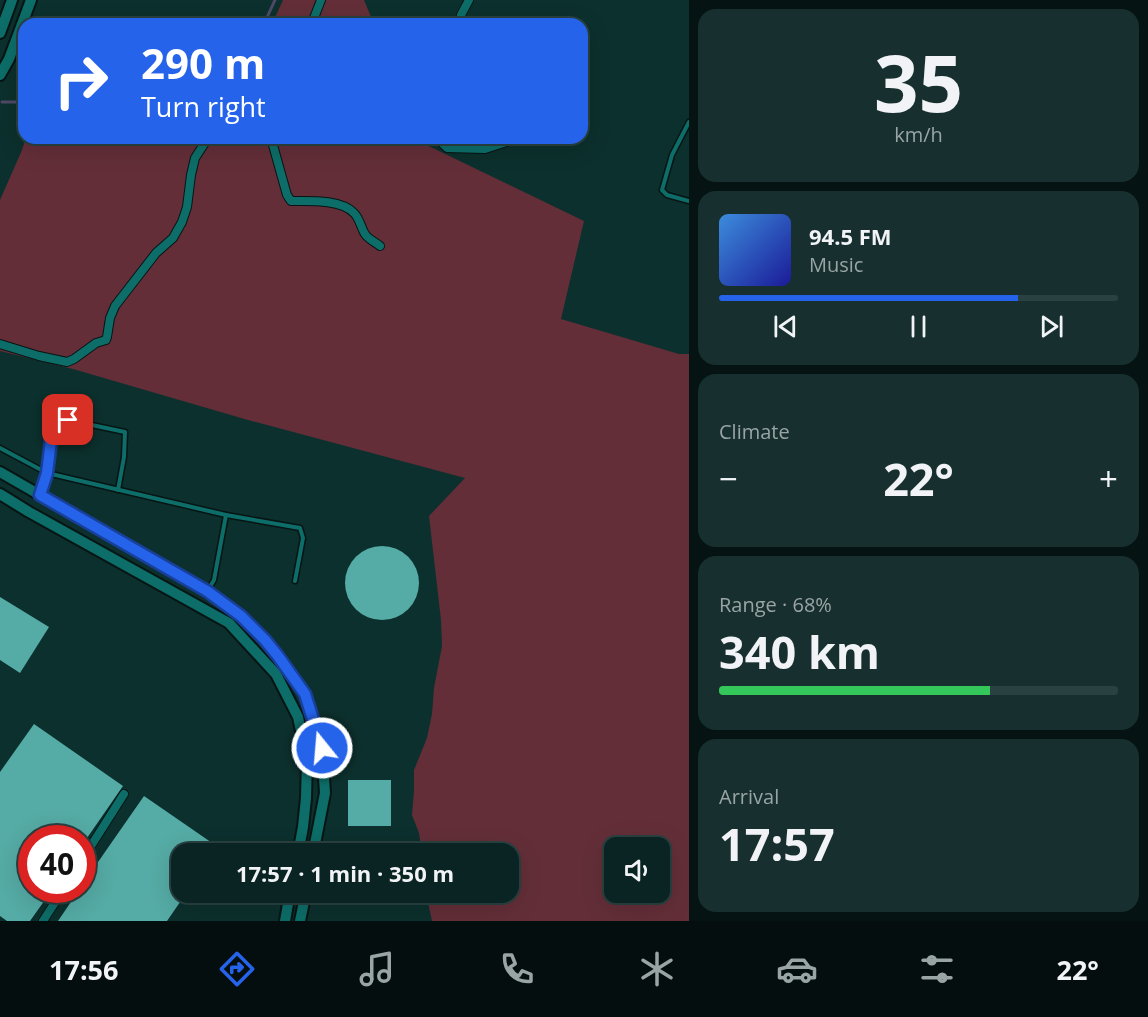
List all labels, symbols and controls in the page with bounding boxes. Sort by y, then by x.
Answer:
text: 35 [874,29,963,135]
text: 290 m [141,34,265,91]
icon: right [42,42,120,120]
text: Turn right [141,88,266,125]
text: km/h [894,121,943,148]
text: 94.5 FM [809,221,892,251]
text: Music [809,251,863,278]
icon: previous [769,310,802,343]
icon: pause [902,310,935,343]
icon: next [1035,310,1068,343]
pin [42,394,93,445]
icon: arrive [51,403,84,436]
text: Climate [719,418,790,445]
text: 22° [883,448,954,509]
text: − [719,456,738,501]
text: + [1099,456,1118,501]
text: Range · 68% [719,591,832,618]
text: 340 km [719,621,880,682]
position arrow [290,716,354,780]
text: Arrival [719,783,779,810]
text: 17:57 [719,813,835,874]
speed limit sign: 40 [18,825,96,903]
map controls [604,837,670,903]
button: sound [604,837,670,903]
text: 17:57 · 1 min · 350 m [236,858,454,888]
icon: directions [216,948,258,990]
icon: music [356,948,398,990]
icon: phone [496,948,538,990]
icon: climate [636,948,678,990]
icon: car [776,948,818,990]
icon: filters [916,948,958,990]
text: 17:56 [49,951,118,988]
text: 22° [1056,951,1099,988]

